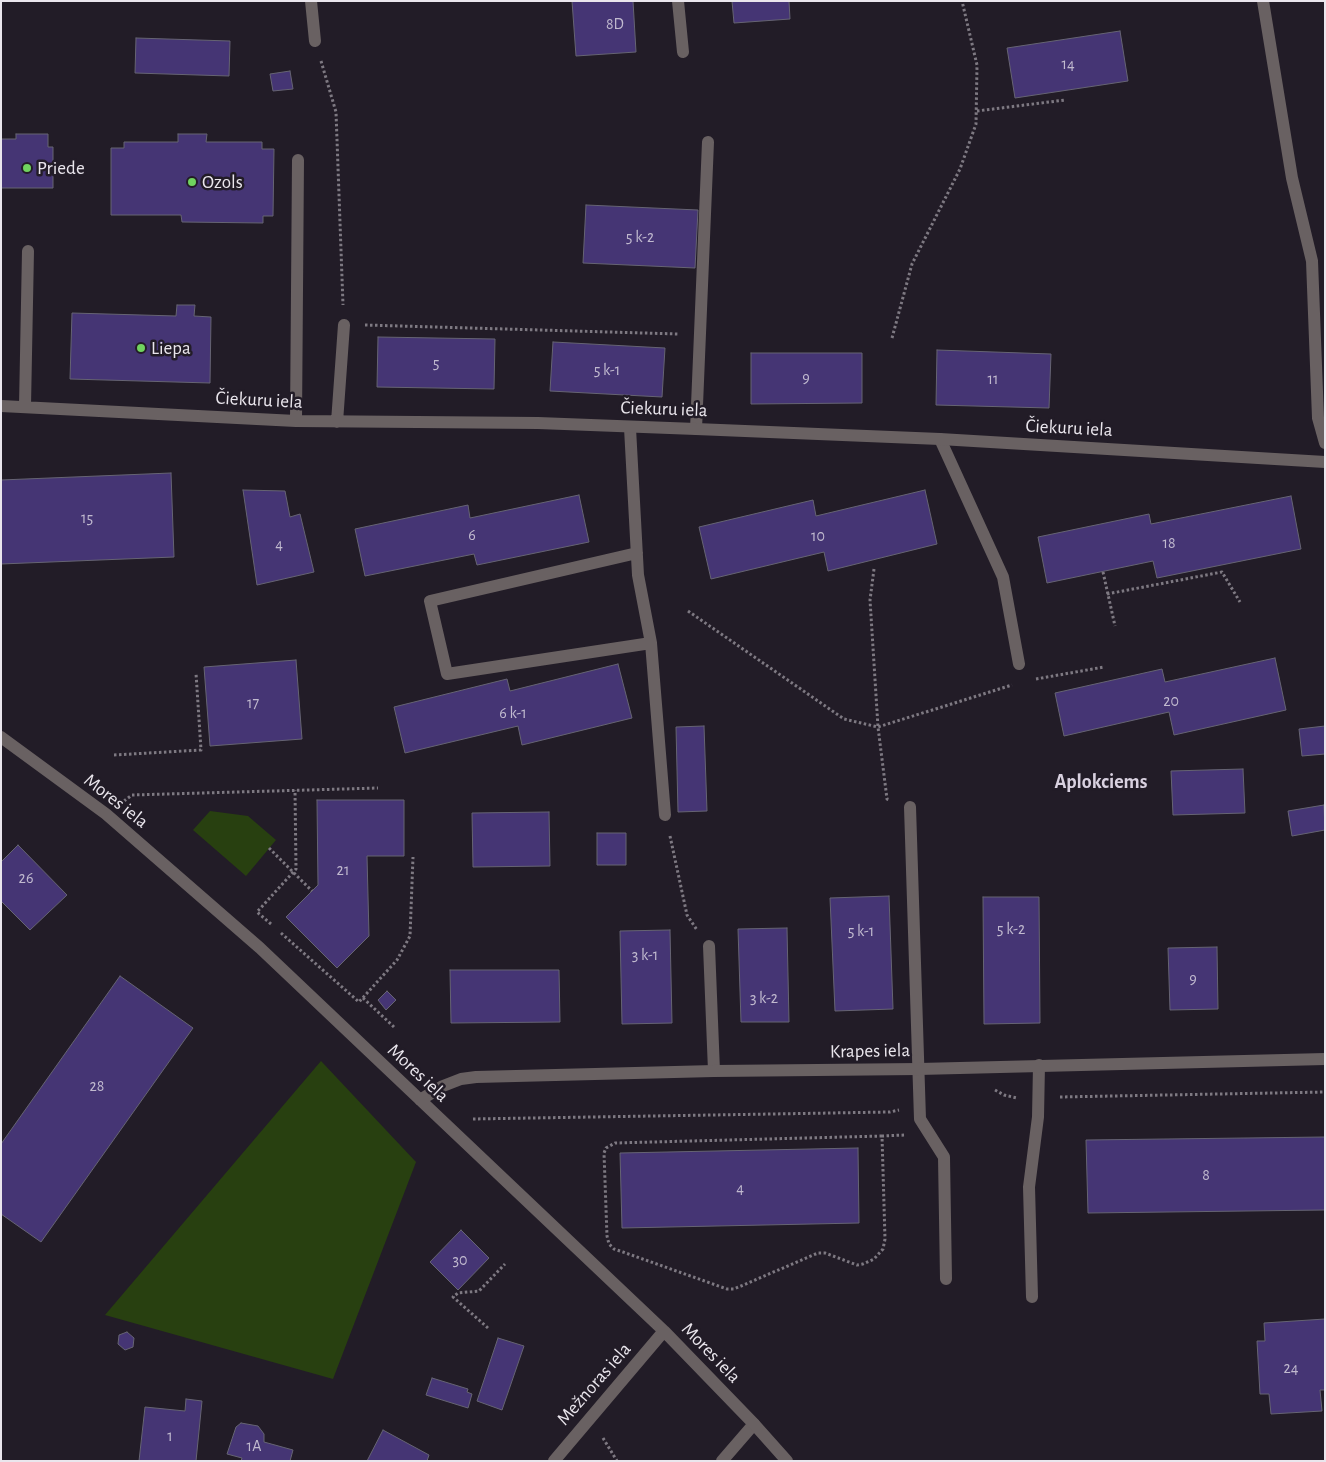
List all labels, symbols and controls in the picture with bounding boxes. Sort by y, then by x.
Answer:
house number: 8D [606,14,624,34]
house number: 14 [1061,54,1075,74]
place label: Priede [37,157,85,179]
marker: Priede [21,162,33,174]
place label: Ozols [202,171,243,193]
marker: Ozols [186,176,198,188]
house number: 5 k-2 [626,227,654,247]
place label: Liepa [151,337,191,359]
marker: Liepa [135,342,147,354]
house number: 5 [433,353,439,373]
house number: 5 k-1 [594,360,620,380]
house number: 9 [802,368,810,388]
house number: 11 [987,369,999,389]
street label: Čiekuru iela [215,386,303,414]
street label: Čiekuru iela [620,396,708,422]
street label: Čiekuru iela [1025,414,1113,442]
house number: 15 [81,508,93,528]
house number: 6 [468,525,476,545]
house number: 10 [811,526,825,546]
house number: 18 [1162,533,1176,553]
house number: 4 [275,534,283,554]
house number: 20 [1163,691,1179,711]
house number: 17 [247,693,259,713]
house number: 6 k-1 [499,703,527,723]
street label: Mores iela [79,769,153,833]
district label: Aplokciems [1055,770,1147,794]
house number: 21 [337,860,349,880]
house number: 26 [19,868,33,888]
house number: 5 k-2 [997,919,1025,939]
house number: 5 k-1 [848,921,874,941]
house number: 3 k-1 [632,945,658,965]
house number: 9 [1189,969,1197,989]
house number: 3 k-2 [750,988,778,1008]
street label: Mores iela [383,1039,453,1107]
street label: Krapes iela [830,1039,910,1063]
house number: 28 [90,1076,104,1096]
house number: 8 [1202,1165,1210,1185]
house number: 4 [736,1178,744,1198]
house number: 30 [452,1250,468,1270]
street label: Mores iela [677,1318,745,1388]
street label: Mežnoras iela [552,1338,636,1430]
house number: 24 [1284,1358,1298,1378]
house number: 1 [167,1426,173,1446]
house number: 1A [247,1436,261,1456]

